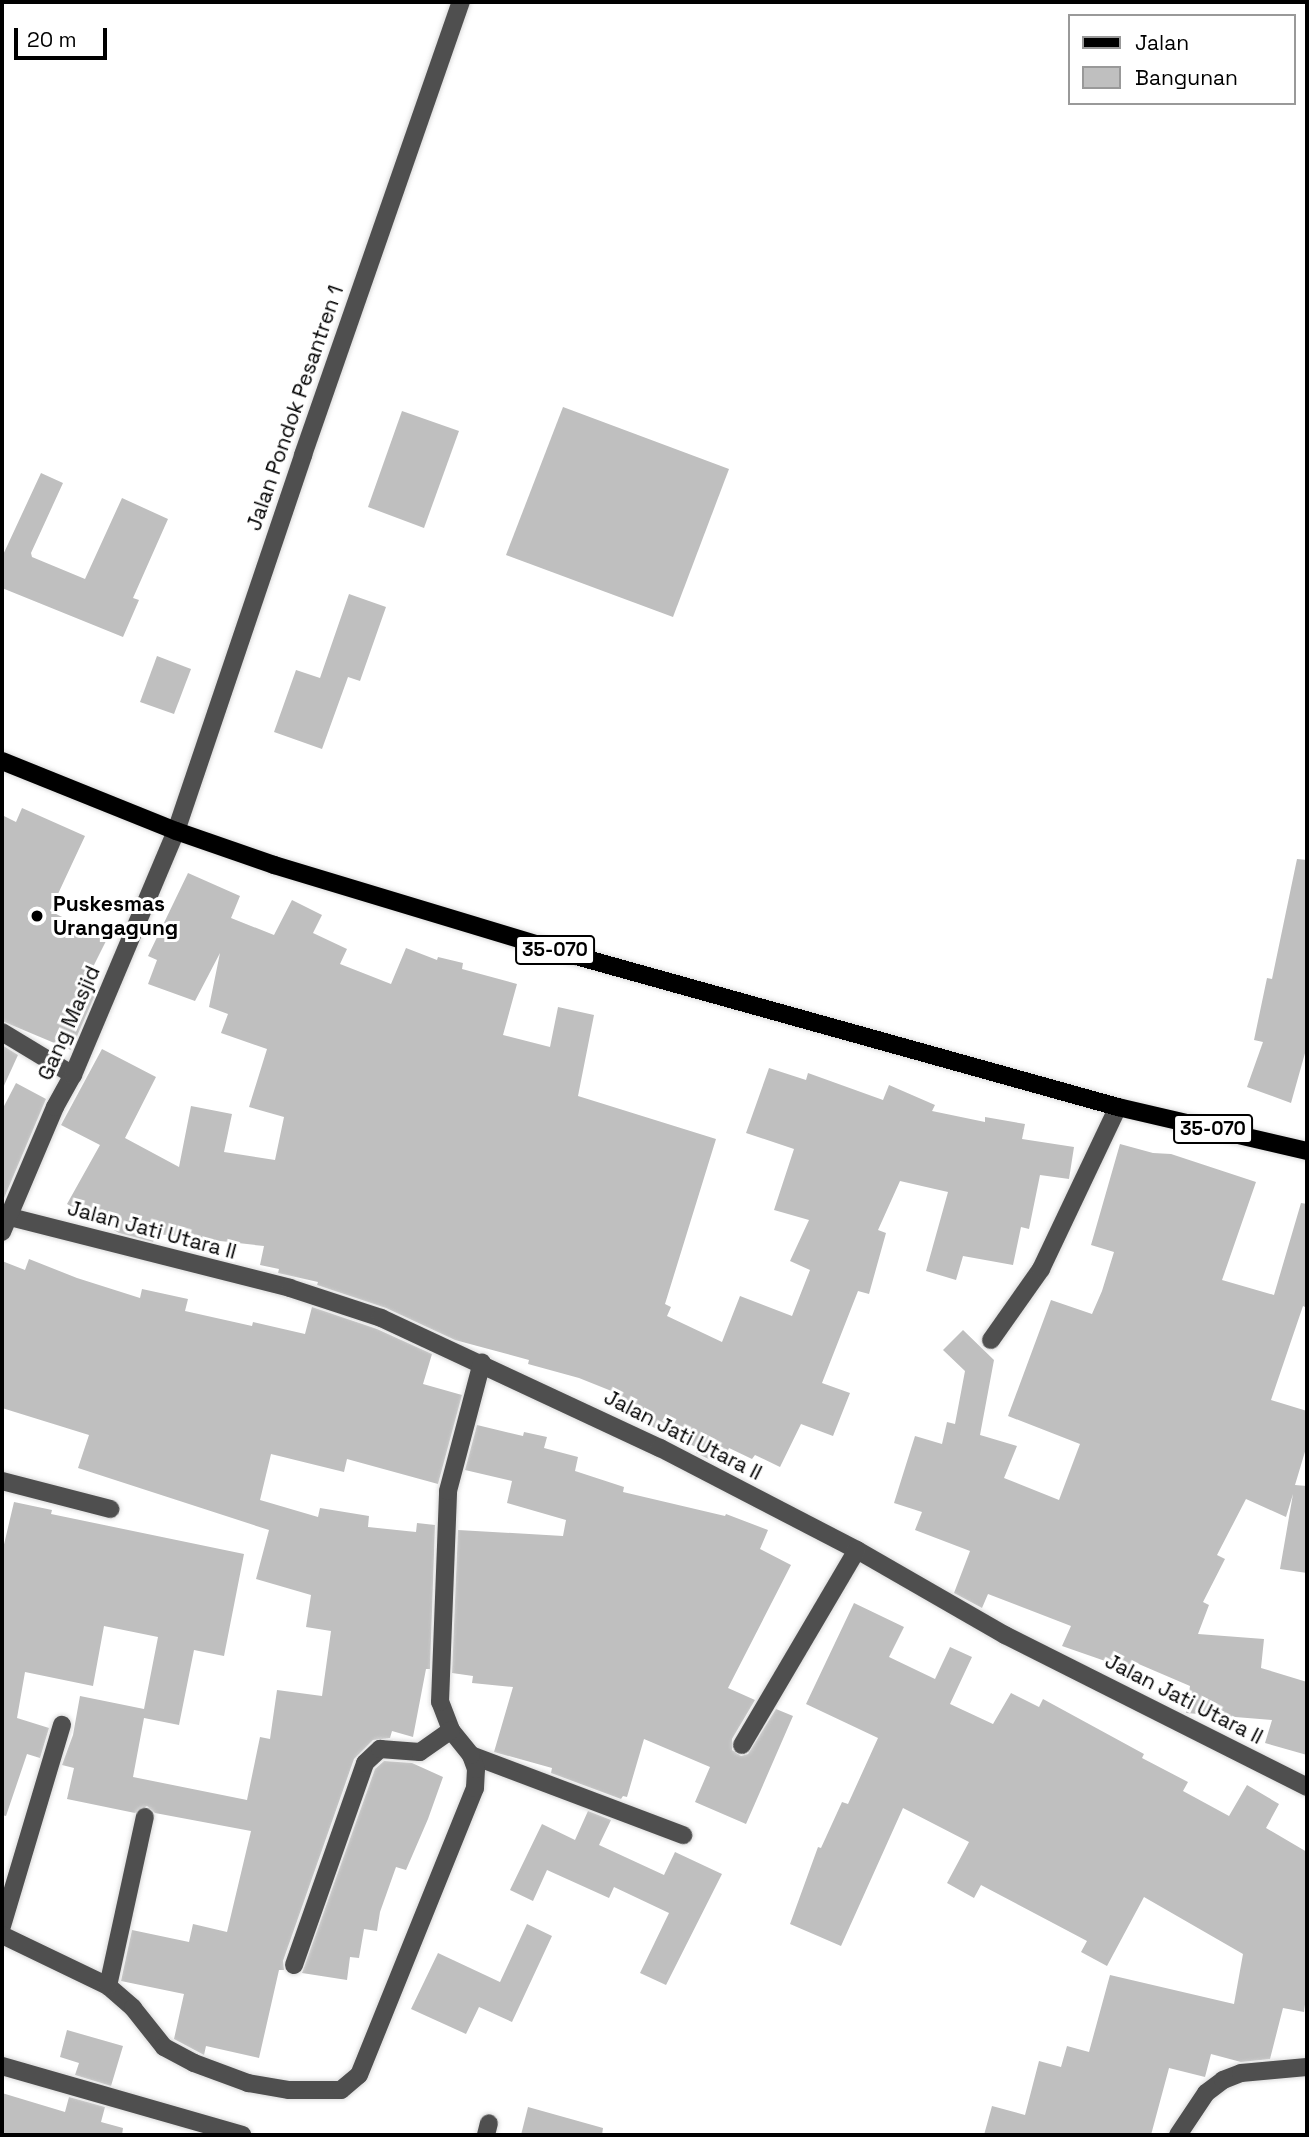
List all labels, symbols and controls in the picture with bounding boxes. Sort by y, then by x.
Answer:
scale bar [18,14,110,58]
legend [1068,14,1295,105]
text: 20 m [27,26,77,53]
text: Jalan [1135,29,1189,56]
text: Bangunan [1135,64,1238,91]
street label: Jalan Pondok Pesantren 1 [241,282,349,534]
place label: Puskesmas Urangagung [53,891,178,941]
marker: Puskesmas Urangagung [27,906,47,926]
road number: 35-070 [515,934,595,966]
street label: Gang Masjid [33,962,105,1084]
road number: 35-070 [1173,1114,1253,1144]
street label: Jalan Jati Utara II [65,1195,239,1265]
street label: Jalan Jati Utara II [600,1384,766,1486]
street label: Jalan Jati Utara II [1101,1648,1267,1750]

